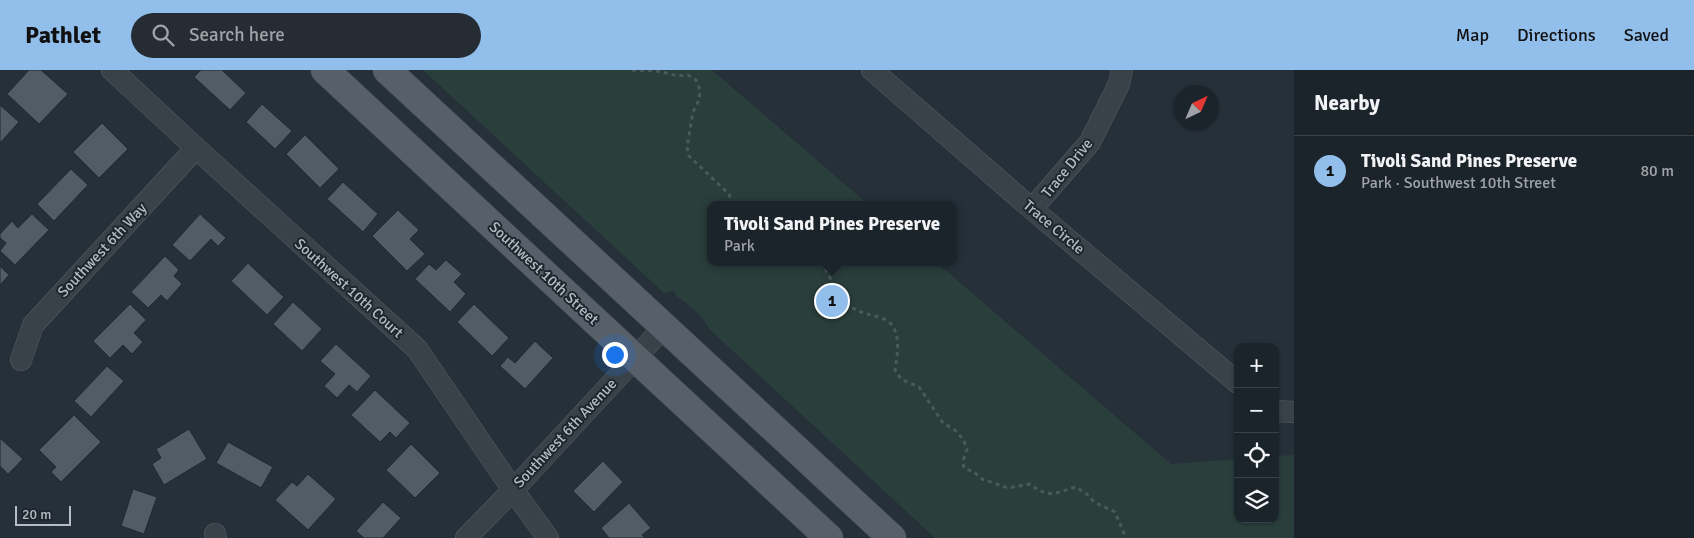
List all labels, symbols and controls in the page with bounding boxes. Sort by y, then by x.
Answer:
search box [131,13,481,58]
text: Pathlet [25,20,101,50]
icon: search [149,21,177,49]
text: Search here [189,23,285,47]
text: Map [1456,24,1489,46]
text: Directions [1517,24,1596,46]
text: Saved [1624,24,1669,46]
north arrow [1174,85,1219,130]
text: Nearby [1314,90,1380,116]
street label: Trace Drive [1038,135,1096,201]
text: Tivoli Sand Pines Preserve [1361,149,1577,173]
text: 1 [1326,161,1334,181]
text: 80 m [1640,161,1674,181]
text: Park · Southwest 10th Street [1361,173,1556,193]
street label: Trace Circle [1020,196,1088,258]
street label: Southwest 6th Way [54,199,150,301]
popup [707,201,957,266]
text: Tivoli Sand Pines Preserve [724,212,940,236]
street label: Southwest 10th Street [486,218,602,328]
street label: Southwest 10th Court [291,235,407,341]
text: Park [724,236,755,256]
pin: 1 [816,282,848,320]
your location [602,342,628,368]
map controls [1234,343,1279,523]
button: + [1234,343,1279,388]
street label: Southwest 6th Avenue [510,375,620,491]
button: − [1234,388,1279,433]
button: locate [1234,433,1279,478]
button: layers [1234,478,1279,523]
scale bar [15,503,71,526]
text: 20 m [22,506,51,523]

